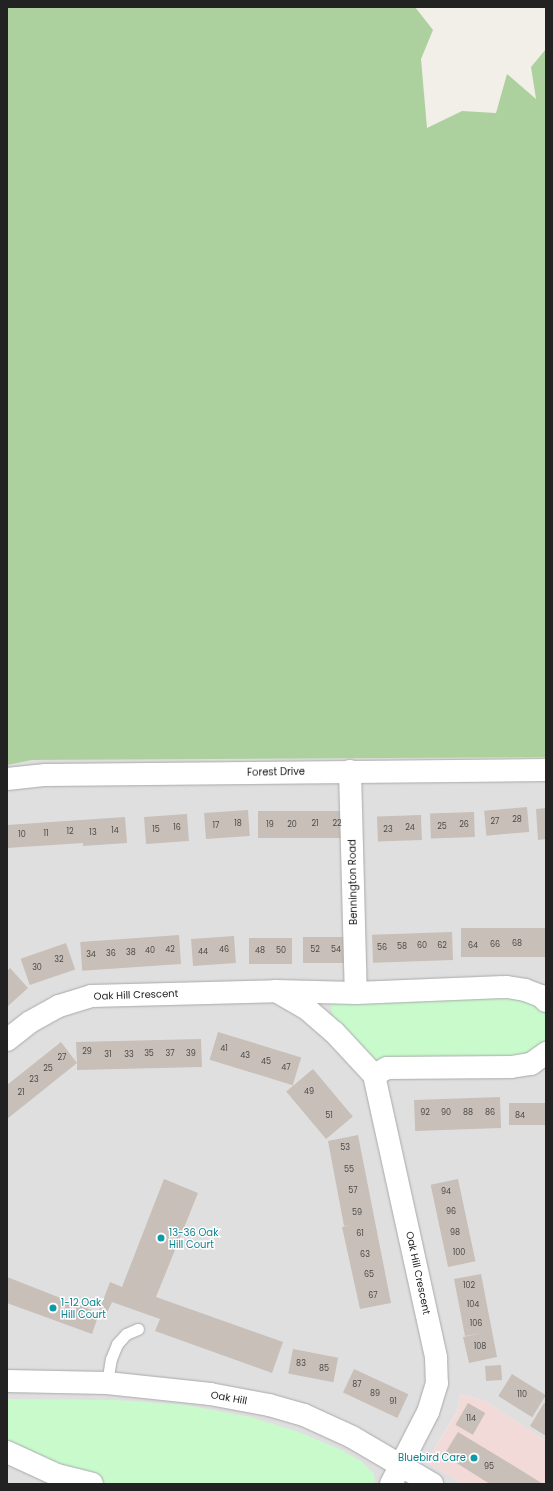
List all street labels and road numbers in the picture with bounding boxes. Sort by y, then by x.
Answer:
street label: Forest Drive [247,765,305,779]
street label: Bennington Road [346,839,360,925]
street label: Oak Hill Crescent [94,988,178,1002]
street label: Oak Hill Crescent [403,1230,433,1316]
street label: Oak Hill [210,1389,248,1407]

